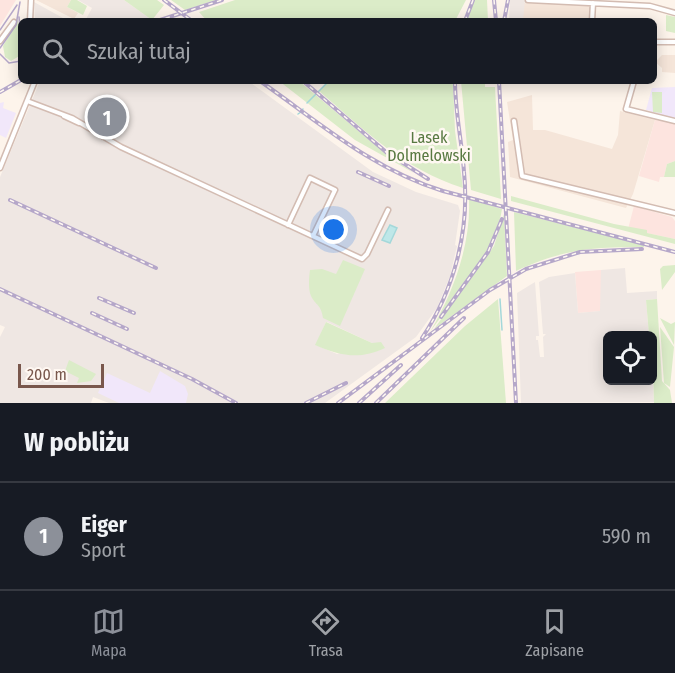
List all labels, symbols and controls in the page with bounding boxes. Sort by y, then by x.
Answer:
search box [18,18,657,84]
icon: search [39,35,72,68]
text: Szukaj tutaj [87,38,191,65]
pin: 1 [88,94,126,140]
park label: Lasek Dolmelowski [387,128,471,165]
your location [319,215,348,244]
map controls [603,331,657,385]
button: locate [603,331,657,385]
scale bar [18,361,104,388]
text: 200 m [27,365,67,384]
text: W pobliżu [24,427,130,458]
text: Eiger [81,511,127,538]
text: 1 [39,524,48,548]
text: 590 m [602,524,651,548]
text: Sport [81,538,126,562]
tab: Mapa [91,605,127,660]
tab: Trasa [309,605,343,660]
tab: Zapisane [525,605,584,660]

